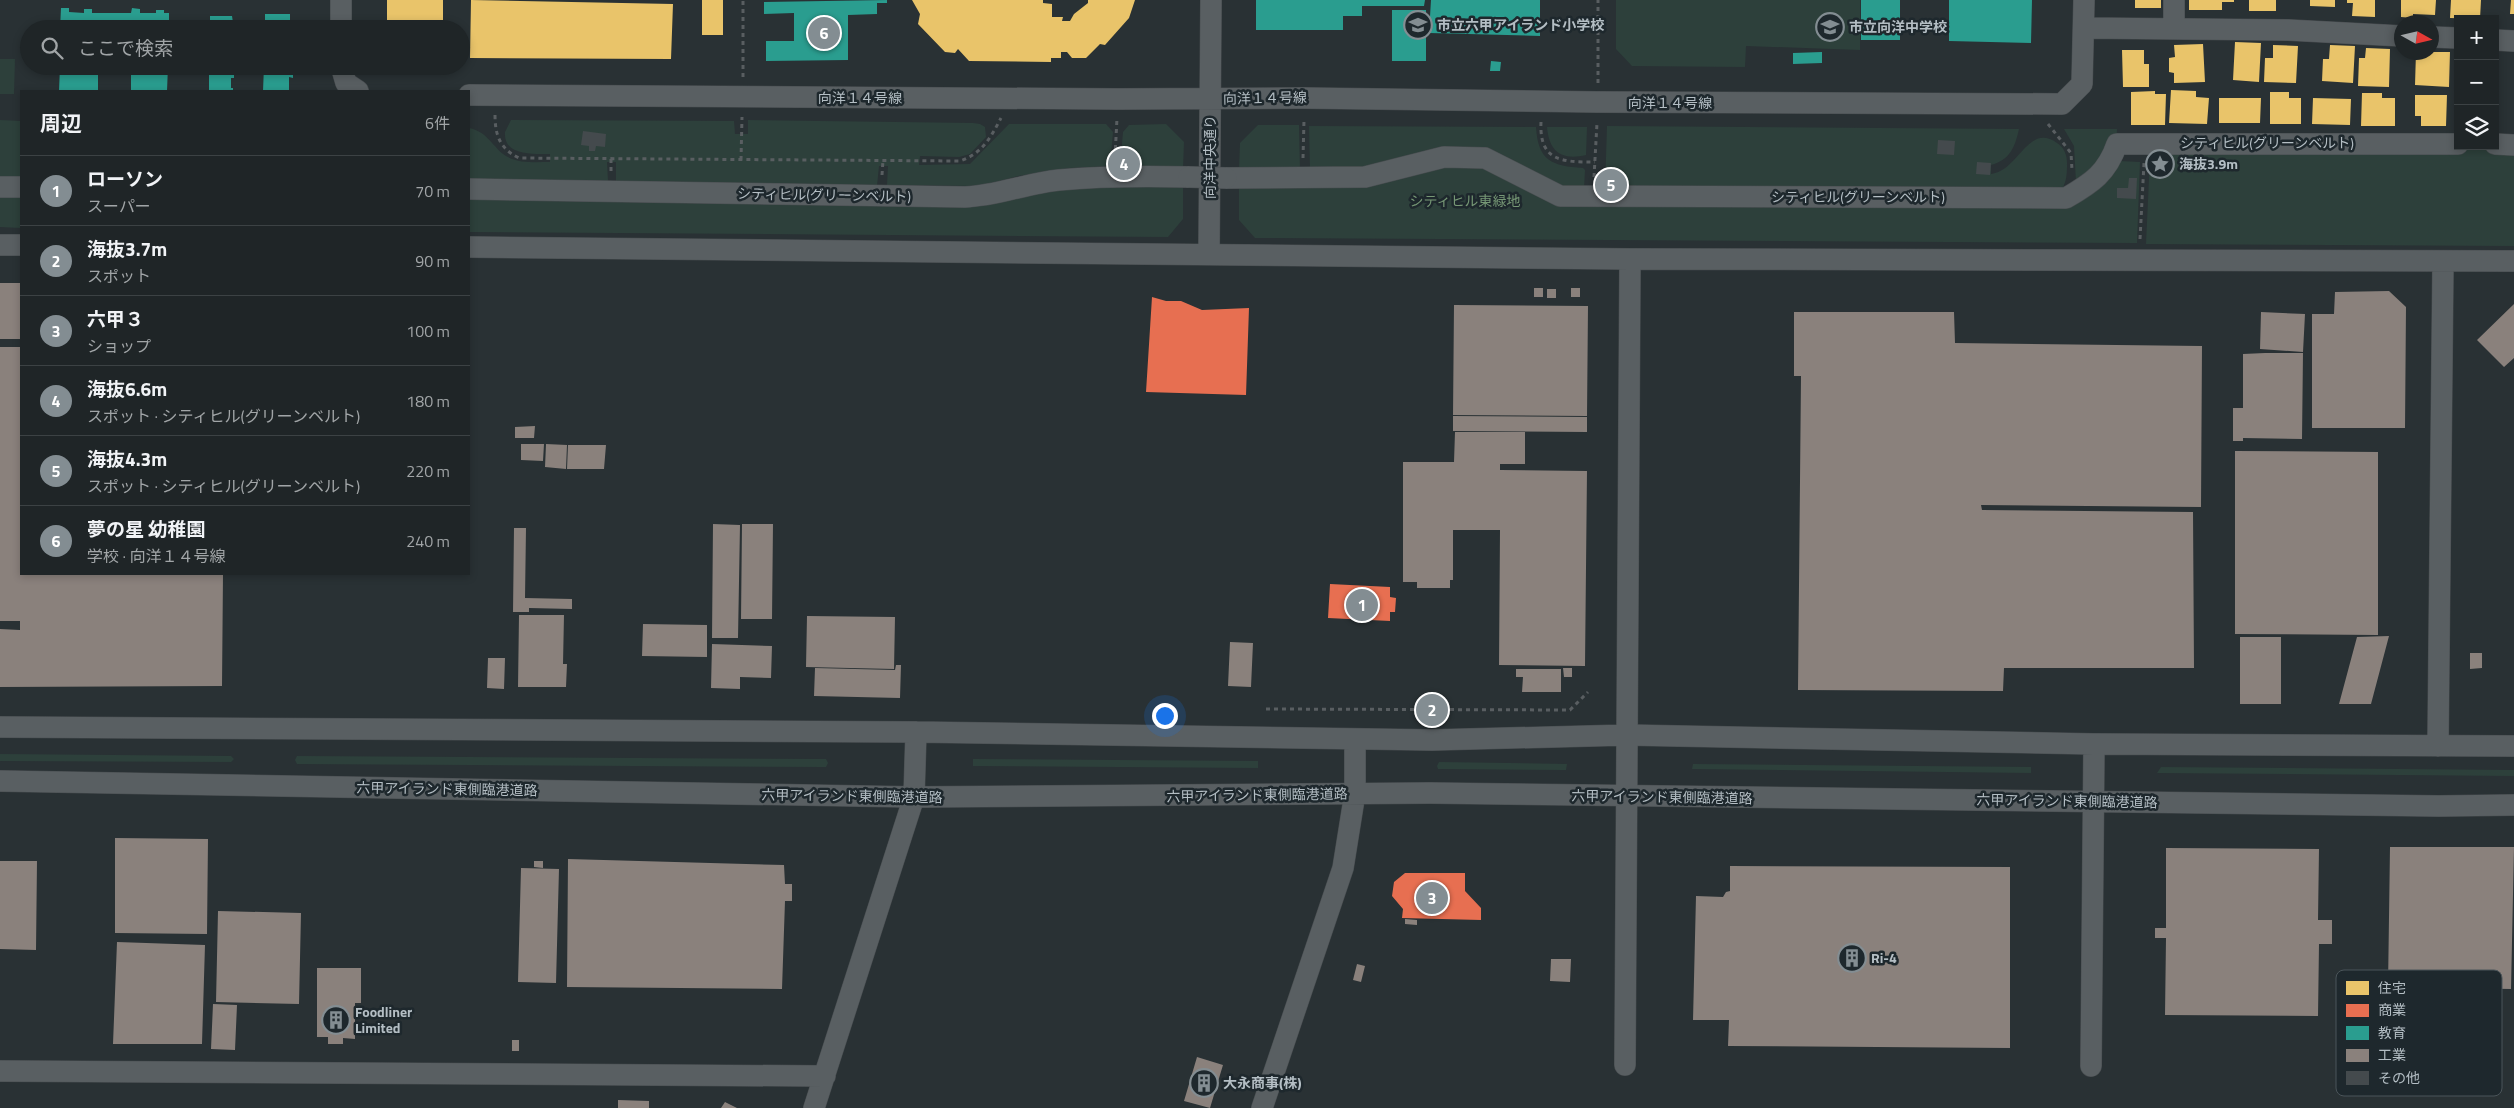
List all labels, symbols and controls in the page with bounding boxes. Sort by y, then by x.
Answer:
school or university icon: 市立六甲アイランド小学校 [1403,10,1433,40]
school or university icon: 市立向洋中学校 [1815,12,1845,42]
pin: 6 [808,14,840,52]
place label: 市立六甲アイランド小学校 [1437,14,1604,35]
north arrow [2394,15,2439,60]
map controls [2454,15,2499,150]
button: + [2454,15,2499,60]
place label: 市立向洋中学校 [1849,16,1947,37]
search box [20,20,470,75]
text: ここで検索 [78,33,173,62]
icon: search [38,34,66,62]
button: − [2454,60,2499,105]
street label: 向洋１４号線 [1223,86,1307,109]
street label: 向洋１４号線 [818,87,902,108]
street label: 向洋１４号線 [1628,92,1712,113]
button: layers [2454,105,2499,150]
text: 周辺 [40,107,82,139]
text: 6件 [425,111,450,135]
street label: 向洋中央通り [1199,115,1220,199]
street label: シティヒル(グリーンベルト) [2180,132,2354,153]
pin: 4 [1108,145,1140,183]
place icon: 海抜3.9m [2145,149,2175,179]
place label: 海抜3.9m [2179,153,2238,174]
text: ローソン [87,164,163,193]
pin: 5 [1595,166,1627,204]
text: 1 [52,179,60,203]
text: 70 m [415,179,450,203]
street label: シティヒル(グリーンベルト) [737,182,911,207]
street label: シティヒル(グリーンベルト) [1771,186,1945,207]
park label: シティヒル東緑地 [1409,190,1521,211]
text: スーパー [87,194,151,218]
text: 海抜3.7m [87,234,167,263]
text: 2 [52,249,60,273]
text: 90 m [415,249,450,273]
text: スポット [87,264,151,288]
text: 六甲３ [87,304,144,333]
text: 3 [52,319,60,343]
text: 100 m [406,319,450,343]
text: ショップ [87,334,151,358]
text: 海抜6.6m [87,374,167,403]
text: 4 [52,389,60,413]
text: 180 m [406,389,450,413]
text: スポット · シティヒル(グリーンベルト) [87,404,360,428]
text: 海抜4.3m [87,444,167,473]
text: 5 [52,459,60,483]
text: 220 m [406,459,450,483]
text: スポット · シティヒル(グリーンベルト) [87,474,360,498]
text: 夢の星 幼稚園 [87,514,205,543]
text: 6 [52,529,60,553]
text: 240 m [406,529,450,553]
text: 学校 · 向洋１４号線 [87,544,226,568]
pin: 1 [1346,586,1378,624]
pin: 2 [1416,691,1448,729]
your location [1152,703,1178,729]
street label: 六甲アイランド東側臨港道路 [356,776,538,801]
street label: 六甲アイランド東側臨港道路 [1166,782,1348,807]
street label: 六甲アイランド東側臨港道路 [761,783,943,808]
street label: 六甲アイランド東側臨港道路 [1571,784,1753,809]
street label: 六甲アイランド東側臨港道路 [1976,788,2158,813]
pin: 3 [1416,879,1448,917]
building icon: Ri-4 [1837,943,1867,973]
place label: Ri-4 [1871,947,1897,968]
legend [2336,970,2502,1096]
text: 住宅 [2378,977,2406,998]
text: 商業 [2378,999,2406,1020]
place label: Foodliner Limited [355,1001,412,1038]
building icon: Foodliner Limited [321,1005,351,1035]
text: 教育 [2378,1022,2406,1043]
text: 工業 [2378,1044,2406,1065]
text: その他 [2378,1067,2420,1088]
building icon: 大永商事(株) [1189,1068,1219,1098]
place label: 大永商事(株) [1223,1072,1302,1093]

